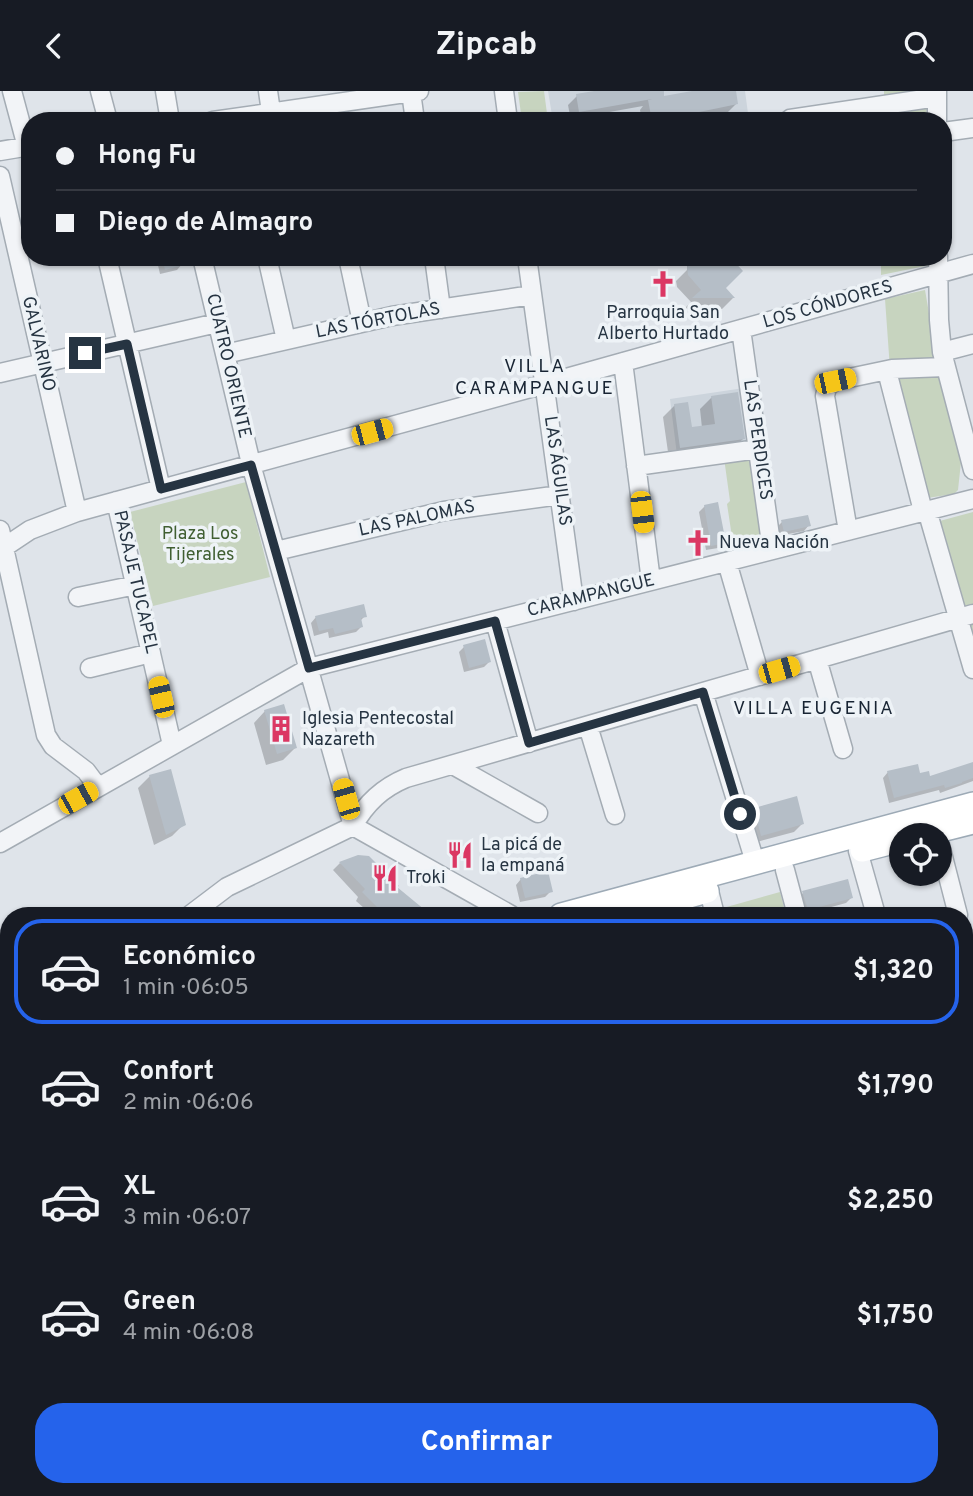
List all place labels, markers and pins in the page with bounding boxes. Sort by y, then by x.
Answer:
church icon: Parroquia San Alberto Hurtado [648,269,678,299]
place label: Parroquia San Alberto Hurtado [597,302,729,346]
church icon: Nueva Nación [683,528,713,558]
place label: Nueva Nación [719,532,829,555]
place label: Iglesia Pentecostal Nazareth [302,708,454,752]
building icon: Iglesia Pentecostal Nazareth [266,714,296,744]
place label: La picá de la empaná [481,834,565,878]
restaurant icon: La picá de la empaná [445,840,475,870]
restaurant icon: Troki [370,863,400,893]
place label: Troki [406,867,446,890]

